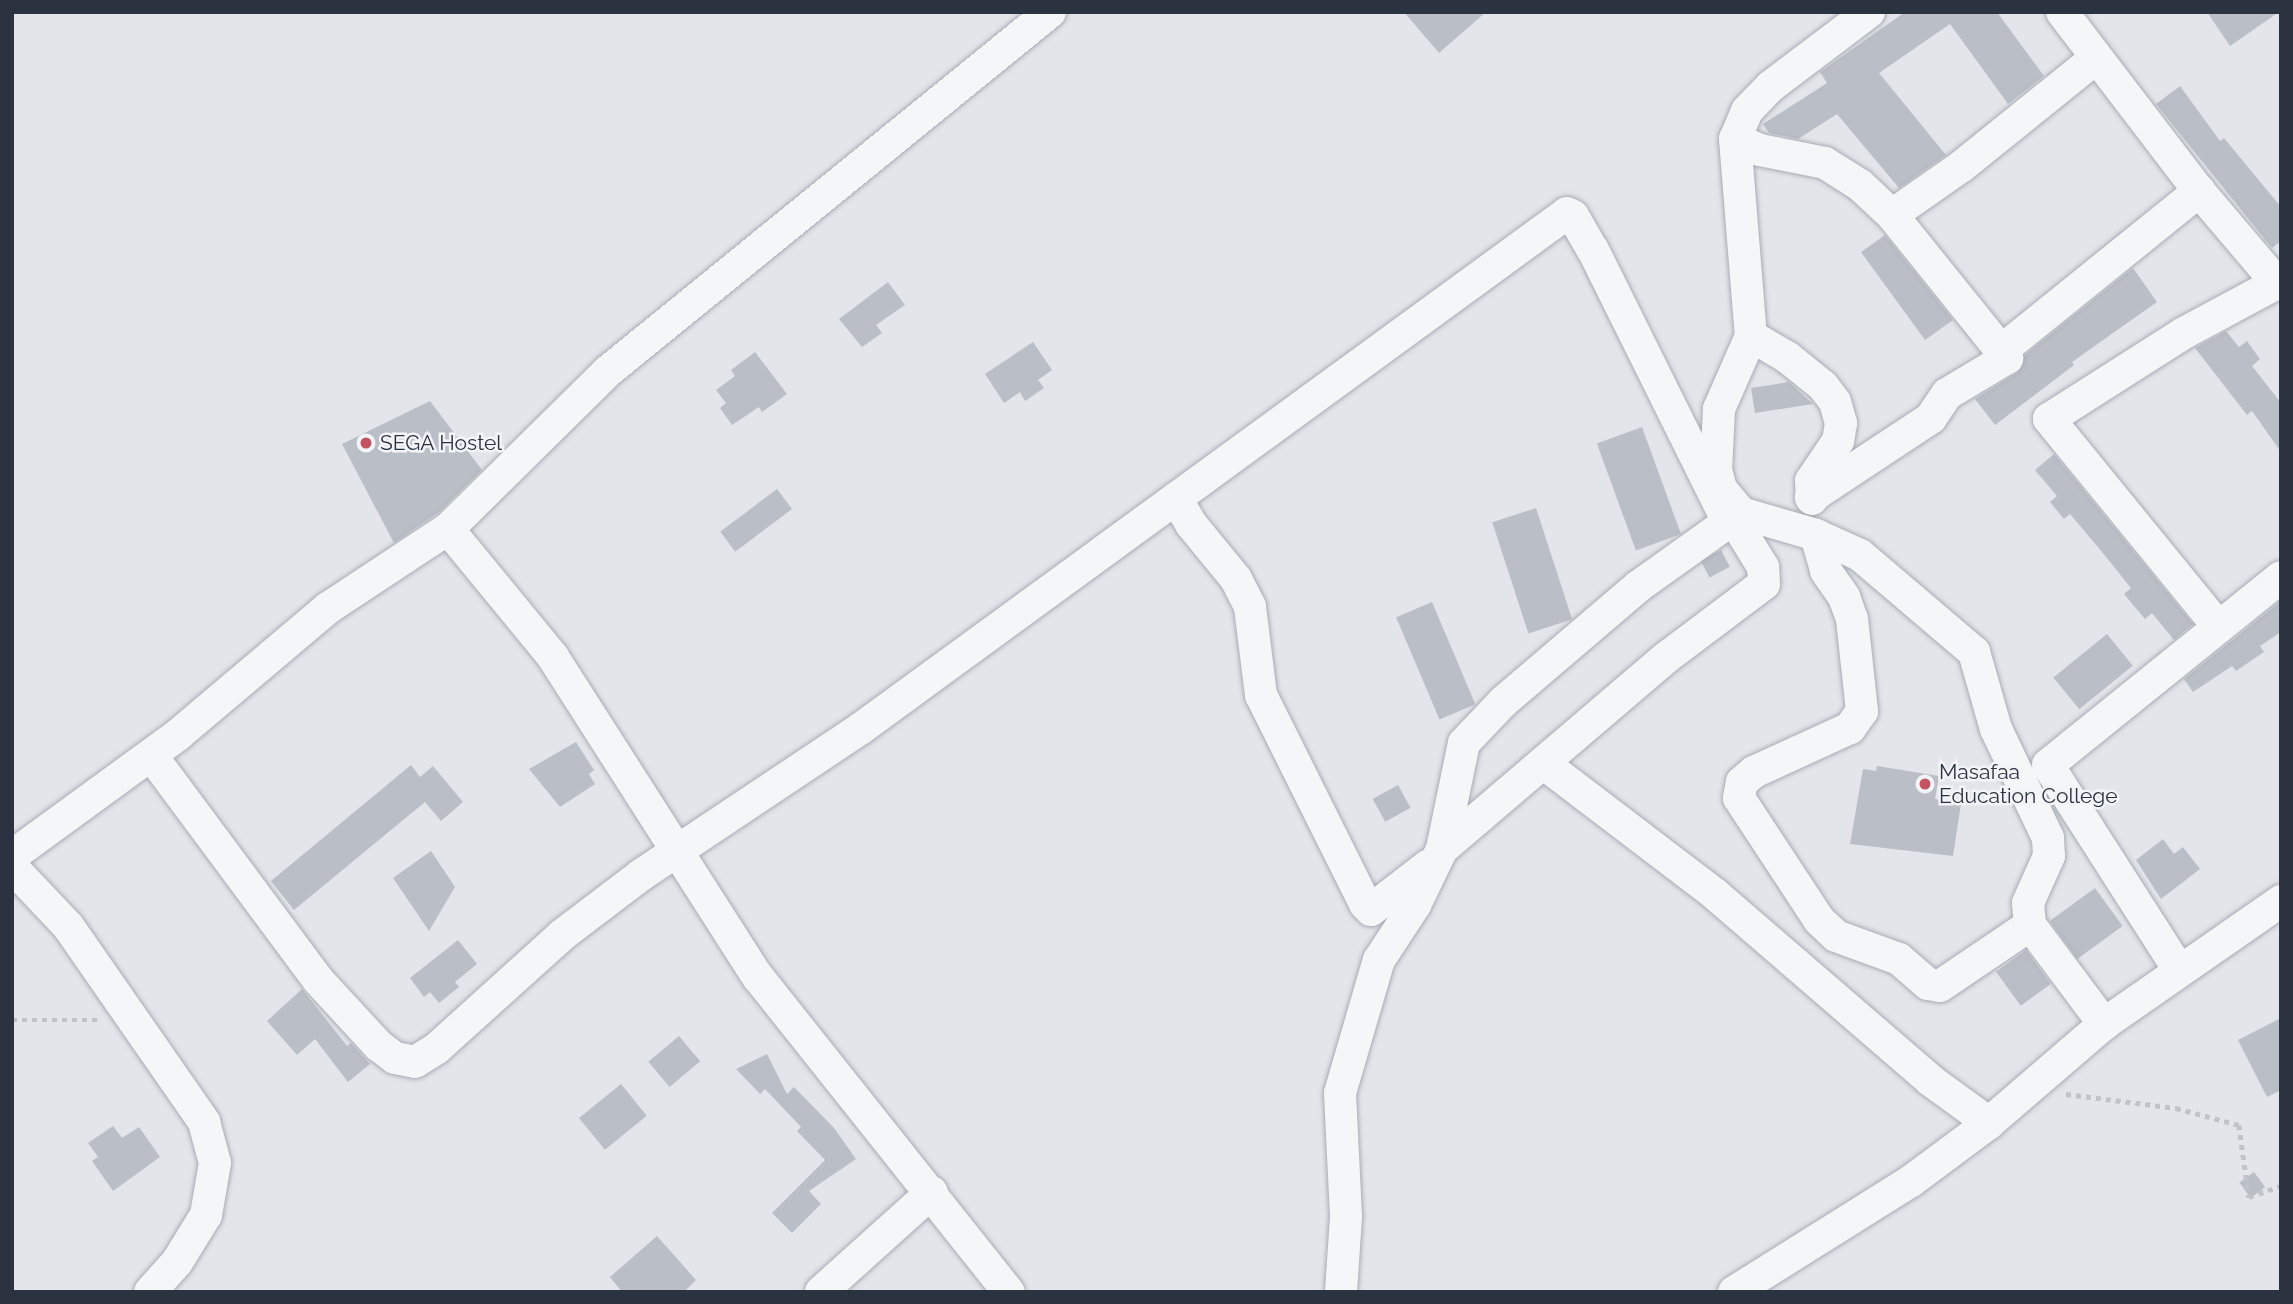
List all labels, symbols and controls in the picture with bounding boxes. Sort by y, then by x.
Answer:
place label: SEGA Hostel [380,430,503,456]
marker: SEGA Hostel [358,435,374,451]
place label: Masafaa Education College [1939,759,2118,809]
marker: Masafaa Education College [1917,776,1933,792]

